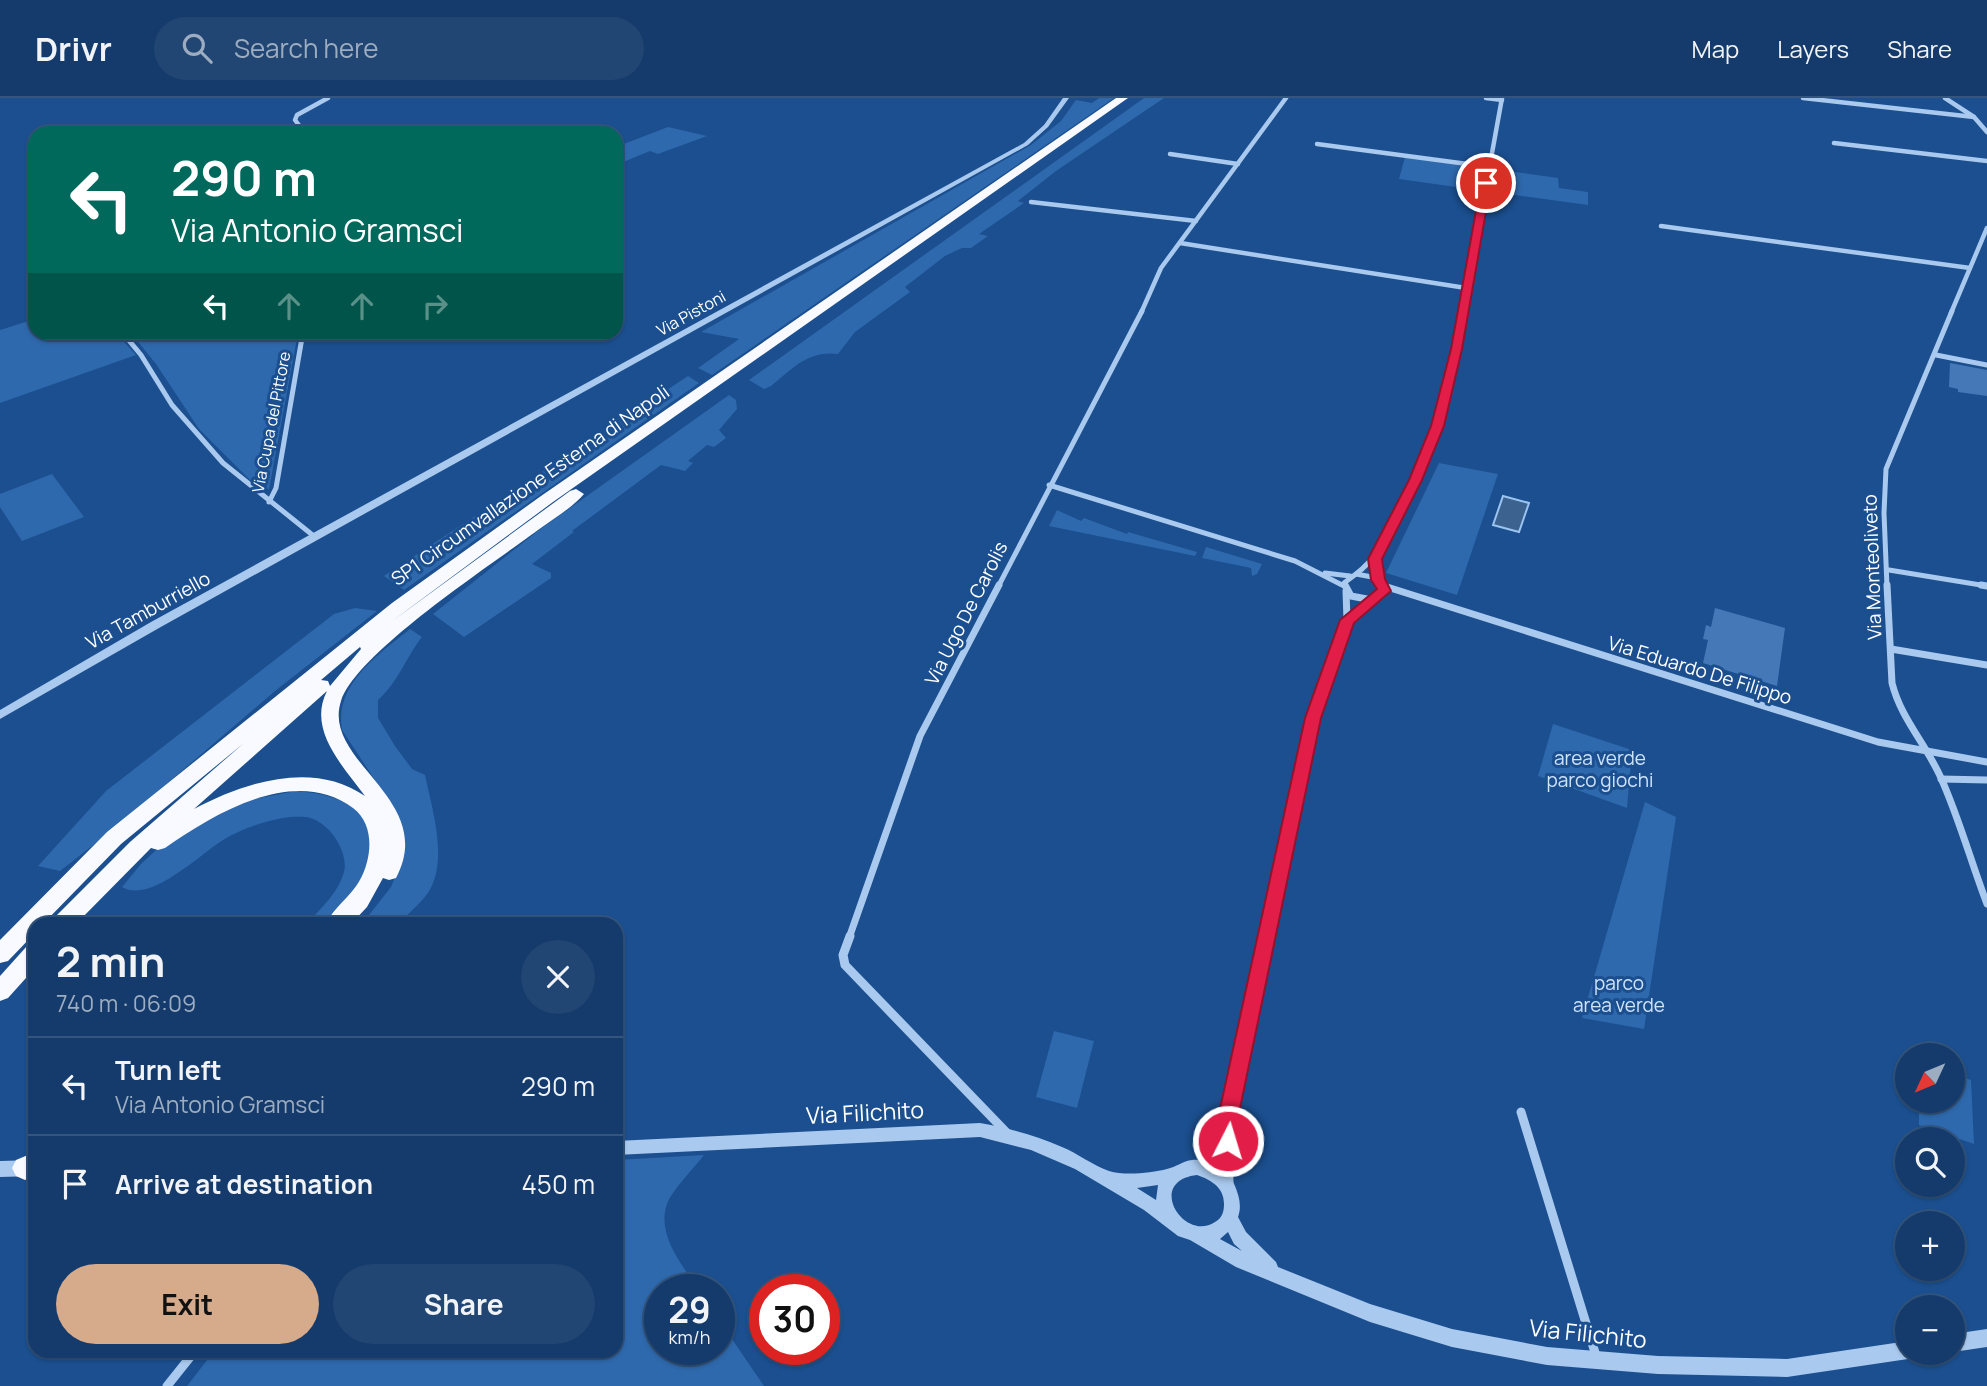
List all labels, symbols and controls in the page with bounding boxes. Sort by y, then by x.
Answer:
search box [154,17,644,80]
text: Drivr [35,26,112,71]
icon: search [178,29,216,67]
text: Search here [234,30,378,66]
text: Map [1692,32,1739,65]
text: Layers [1777,32,1849,65]
text: Share [1887,32,1952,65]
text: 290 m [171,144,317,211]
pin [1456,153,1516,213]
icon: left [56,154,147,245]
icon: arrive [1467,164,1505,202]
text: Via Antonio Gramsci [171,208,463,252]
street label: Via Pistoni [653,285,729,341]
icon: left [197,287,235,325]
icon: ahead [270,287,308,325]
icon: ahead [343,287,381,325]
icon: right [416,287,454,325]
street label: Via Cupa del Pittore [247,350,295,494]
street label: SP1 Circumvallazione Esterna di Napoli [386,379,674,591]
street label: Via Monteoliveto [1856,494,1888,640]
street label: Via Ugo De Carolis [919,537,1013,689]
street label: Via Tamburriello [81,565,215,655]
street label: Via Eduardo De Filippo [1605,630,1795,710]
park label: area verde parco giochi [1547,745,1653,793]
text: 2 min [56,932,165,990]
button: close [521,940,595,1014]
park label: parco area verde [1573,970,1665,1018]
text: 740 m · 06:09 [56,987,196,1019]
north arrow [1895,1043,1965,1113]
map controls [1895,1043,1965,1365]
text: Turn left [115,1052,222,1088]
icon: left [56,1067,94,1105]
text: 290 m [521,1068,595,1104]
text: Via Antonio Gramsci [115,1088,325,1120]
street label: Via Filichito [805,1093,925,1131]
position arrow [1191,1104,1265,1178]
button: search [1895,1127,1965,1197]
icon: arrive [56,1165,94,1203]
text: Arrive at destination [115,1166,373,1202]
text: 450 m [522,1166,595,1202]
button: + [1895,1211,1965,1281]
button: Exit [56,1264,319,1344]
button: Share [333,1264,595,1344]
speed limit sign: 30 [749,1274,840,1365]
text: 29 [668,1286,711,1334]
button: − [1895,1295,1965,1365]
street label: Via Filichito [1528,1311,1648,1355]
text: km/h [669,1325,710,1349]

